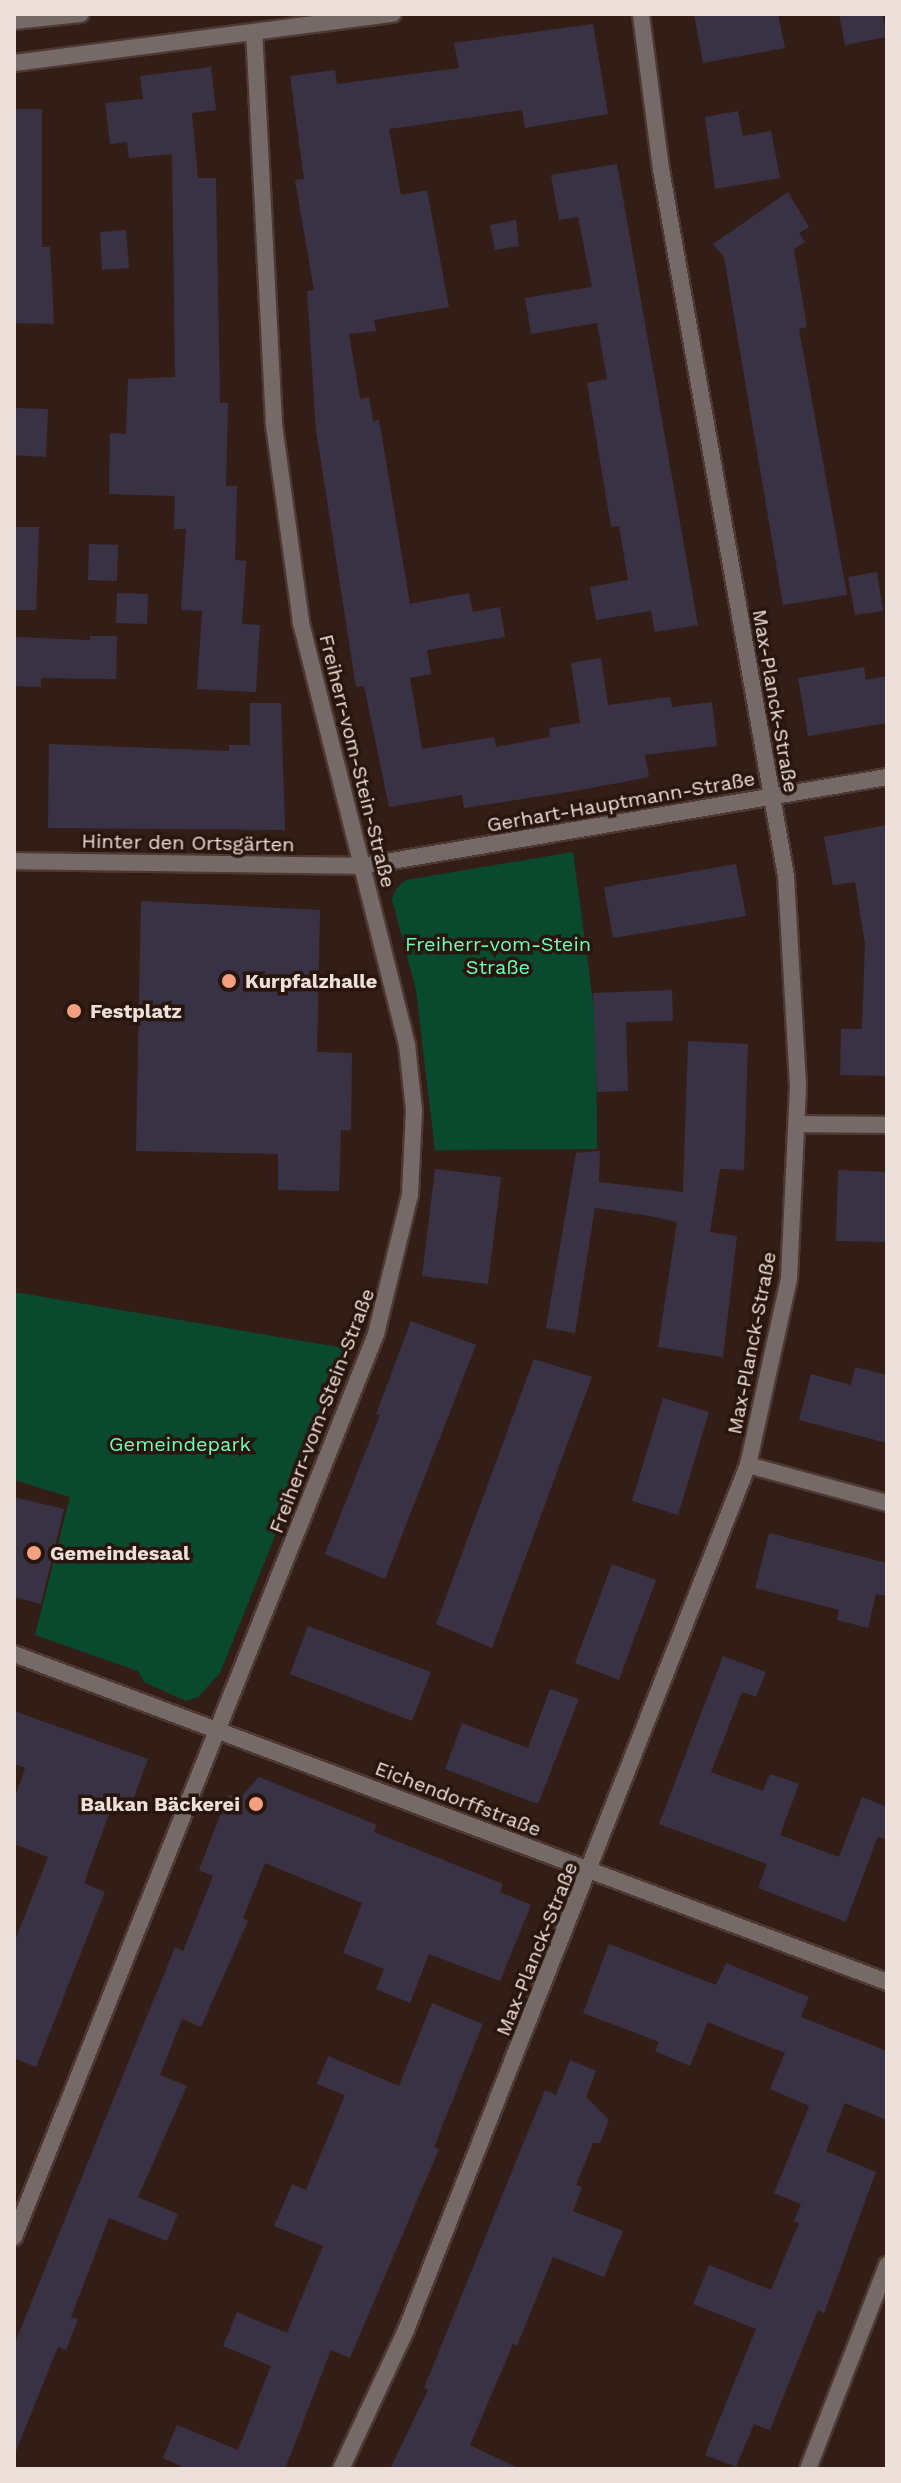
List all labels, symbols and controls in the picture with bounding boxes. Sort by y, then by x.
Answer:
street label: Max-Planck-Straße [747,608,803,794]
street label: Freiherr-vom-Stein-Straße [314,632,400,890]
street label: Gerhart-Hauptmann-Straße [485,767,757,837]
street label: Hinter den Ortsgärten [81,829,295,857]
park label: Freiherr-vom-Stein Straße [405,932,591,979]
place label: Kurpfalzhalle [245,969,377,993]
marker: Kurpfalzhalle [220,972,238,990]
place label: Festplatz [90,999,182,1023]
marker: Festplatz [65,1002,83,1020]
street label: Max-Planck-Straße [723,1250,781,1436]
street label: Freiherr-vom-Stein-Straße [264,1285,380,1537]
park label: Gemeindepark [109,1432,251,1456]
place label: Gemeindesaal [50,1541,189,1565]
marker: Gemeindesaal [25,1544,43,1562]
street label: Eichendorffstraße [372,1756,544,1842]
place label: Balkan Bäckerei [80,1792,240,1816]
marker: Balkan Bäckerei [247,1795,265,1813]
street label: Max-Planck-Straße [491,1858,583,2040]

